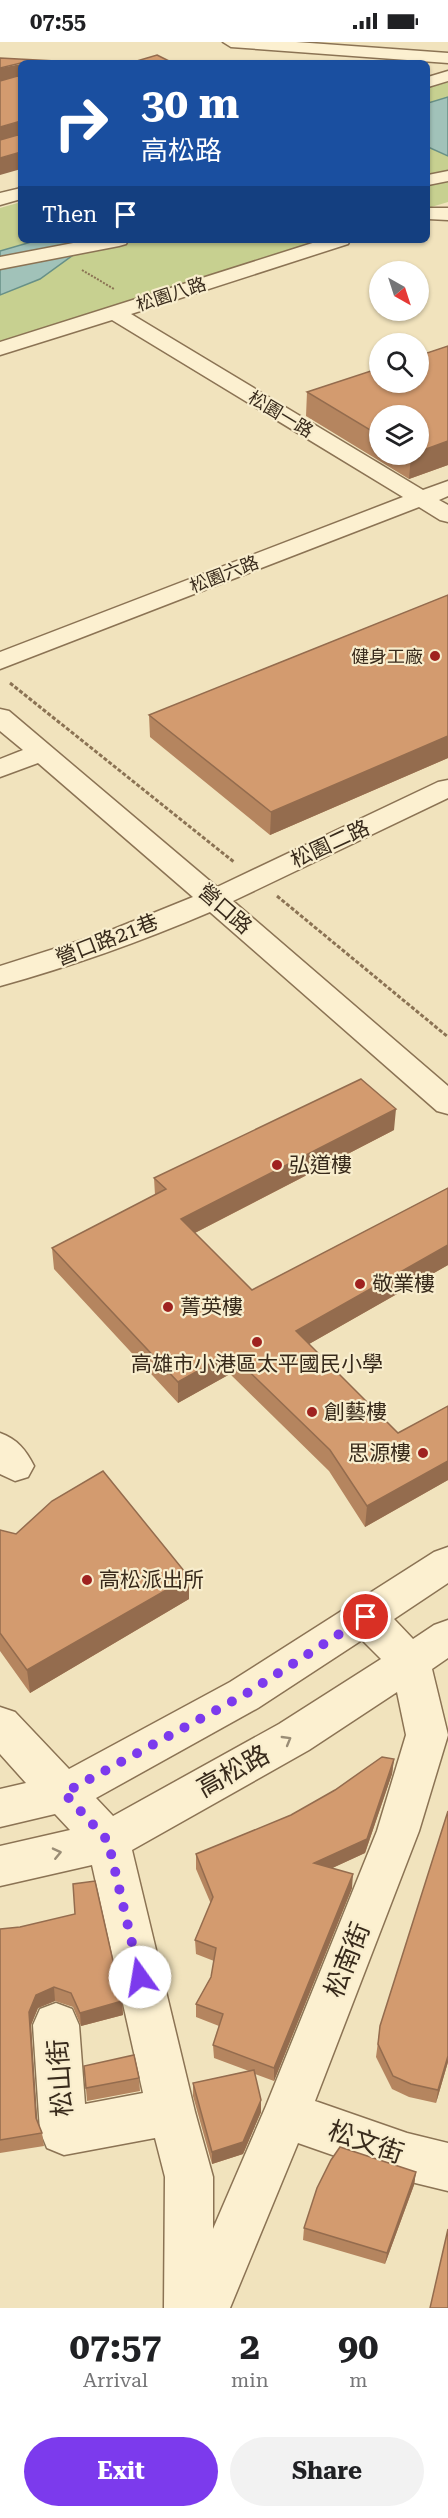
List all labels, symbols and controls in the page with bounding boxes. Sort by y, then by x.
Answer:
text: 07:55 [30,9,86,34]
text: 30 m [141,79,239,128]
icon: right [42,84,120,162]
text: 高松路 [141,135,222,167]
icon: arrive [109,198,142,231]
text: Then [42,202,97,227]
north arrow [369,261,429,321]
map controls [369,261,429,465]
street label: 松園八路 [134,273,208,315]
button: search [369,333,429,393]
street label: 松園一路 [245,386,317,442]
button: layers [369,405,429,465]
street label: 松園六路 [187,551,261,597]
place label: 健身工廠 [351,646,423,667]
marker: 健身工廠 [428,649,442,663]
street label: 松園二路 [287,815,373,873]
street label: 營口路 [193,879,257,939]
street label: 營口路21巷 [53,910,161,970]
place label: 弘道樓 [289,1153,352,1177]
marker: 弘道樓 [270,1158,284,1172]
place label: 敬業樓 [372,1272,435,1296]
marker: 敬業樓 [353,1277,367,1291]
place label: 菁英樓 [180,1295,243,1319]
marker: 菁英樓 [161,1300,175,1314]
marker: 高雄市小港區太平國民小學 [250,1335,264,1349]
place label: 高雄市小港區太平國民小學 [131,1352,383,1376]
place label: 創藝樓 [324,1400,387,1424]
marker: 創藝樓 [305,1405,319,1419]
place label: 思源樓 [348,1441,411,1465]
marker: 思源樓 [416,1446,430,1460]
place label: 高松派出所 [99,1568,204,1592]
marker: 高松派出所 [80,1573,94,1587]
pin [340,1591,391,1642]
icon: arrive [349,1600,382,1633]
one-way arrow [281,1736,291,1747]
street label: 高松路 [192,1739,274,1803]
one-way arrow [52,1848,62,1861]
street label: 松南街 [318,1918,376,2002]
position arrow [108,1945,172,2009]
street label: 松山街 [42,2038,78,2118]
street label: 松文街 [324,2115,408,2169]
text: 07:57 [70,2326,161,2368]
text: 2 [240,2326,260,2368]
text: 90 [338,2326,378,2368]
text: Arrival [83,2368,148,2392]
text: min [231,2368,269,2392]
text: m [349,2368,367,2392]
button: Exit [24,2437,218,2506]
button: Share [230,2437,424,2506]

